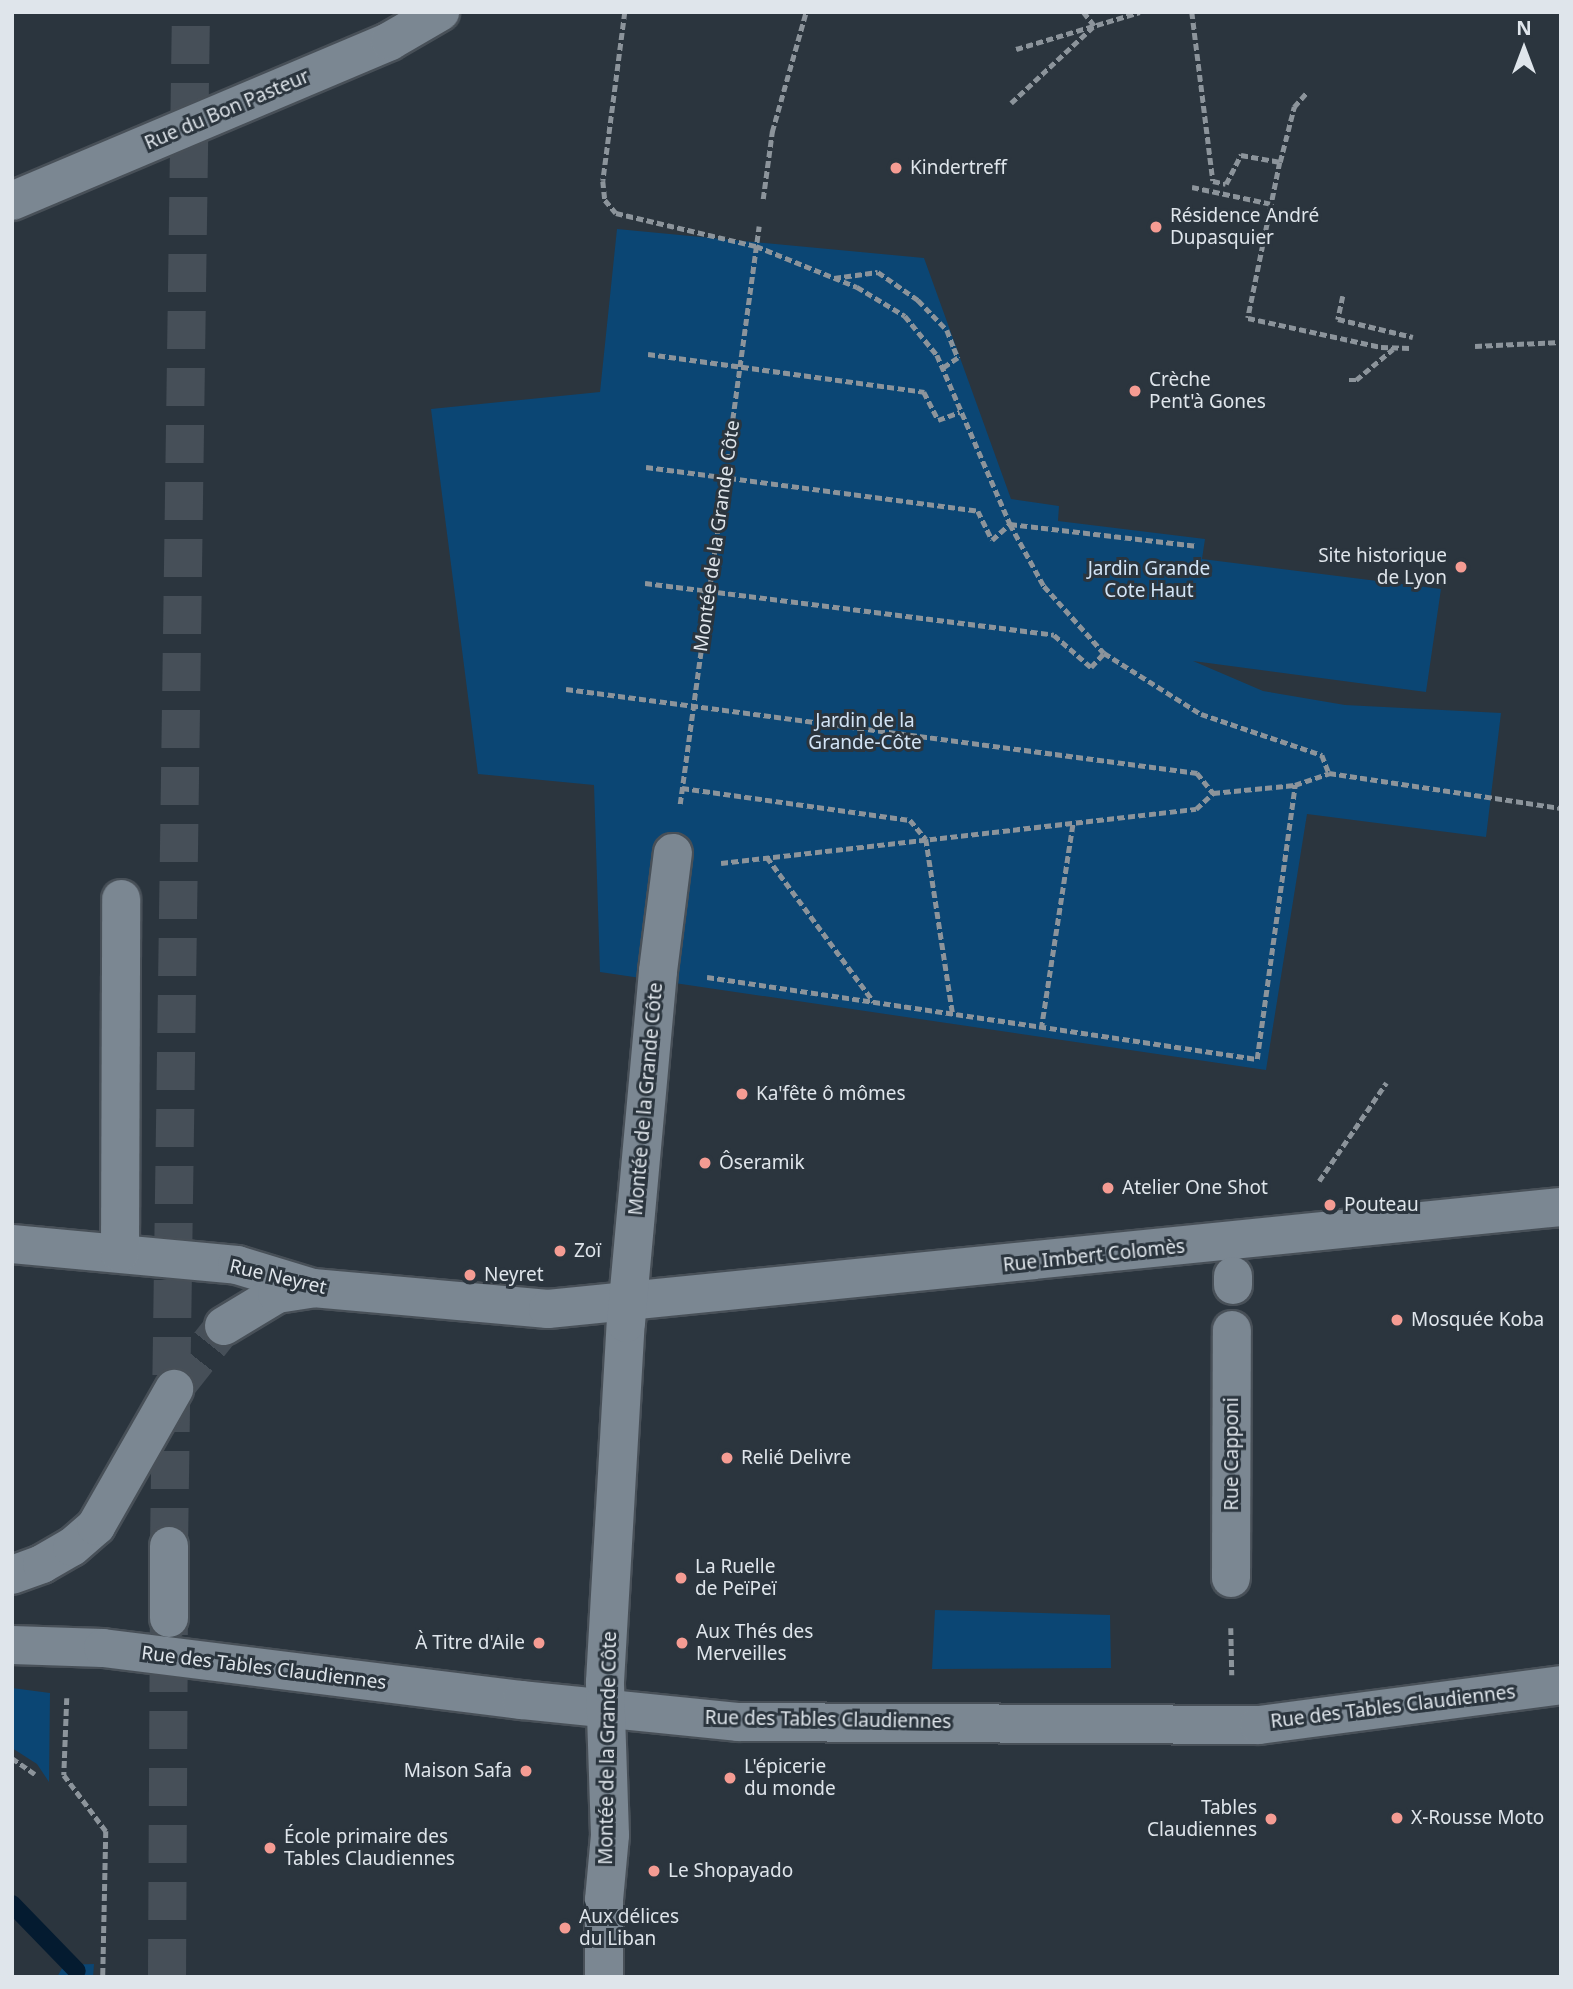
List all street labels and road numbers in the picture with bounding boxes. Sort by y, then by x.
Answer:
street label: Rue du Bon Pasteur [141,65,313,155]
street label: Montée de la Grande Côte [689,419,745,653]
street label: Montée de la Grande Côte [624,982,668,1216]
street label: Rue Imbert Colomès [1002,1235,1186,1277]
street label: Rue Neyret [227,1255,329,1299]
street label: Rue Capponi [1221,1397,1243,1511]
street label: Montée de la Grande Côte [595,1631,621,1865]
street label: Rue des Tables Claudiennes [140,1642,388,1694]
street label: Rue des Tables Claudiennes [1269,1681,1517,1733]
street label: Rue des Tables Claudiennes [705,1706,951,1734]

